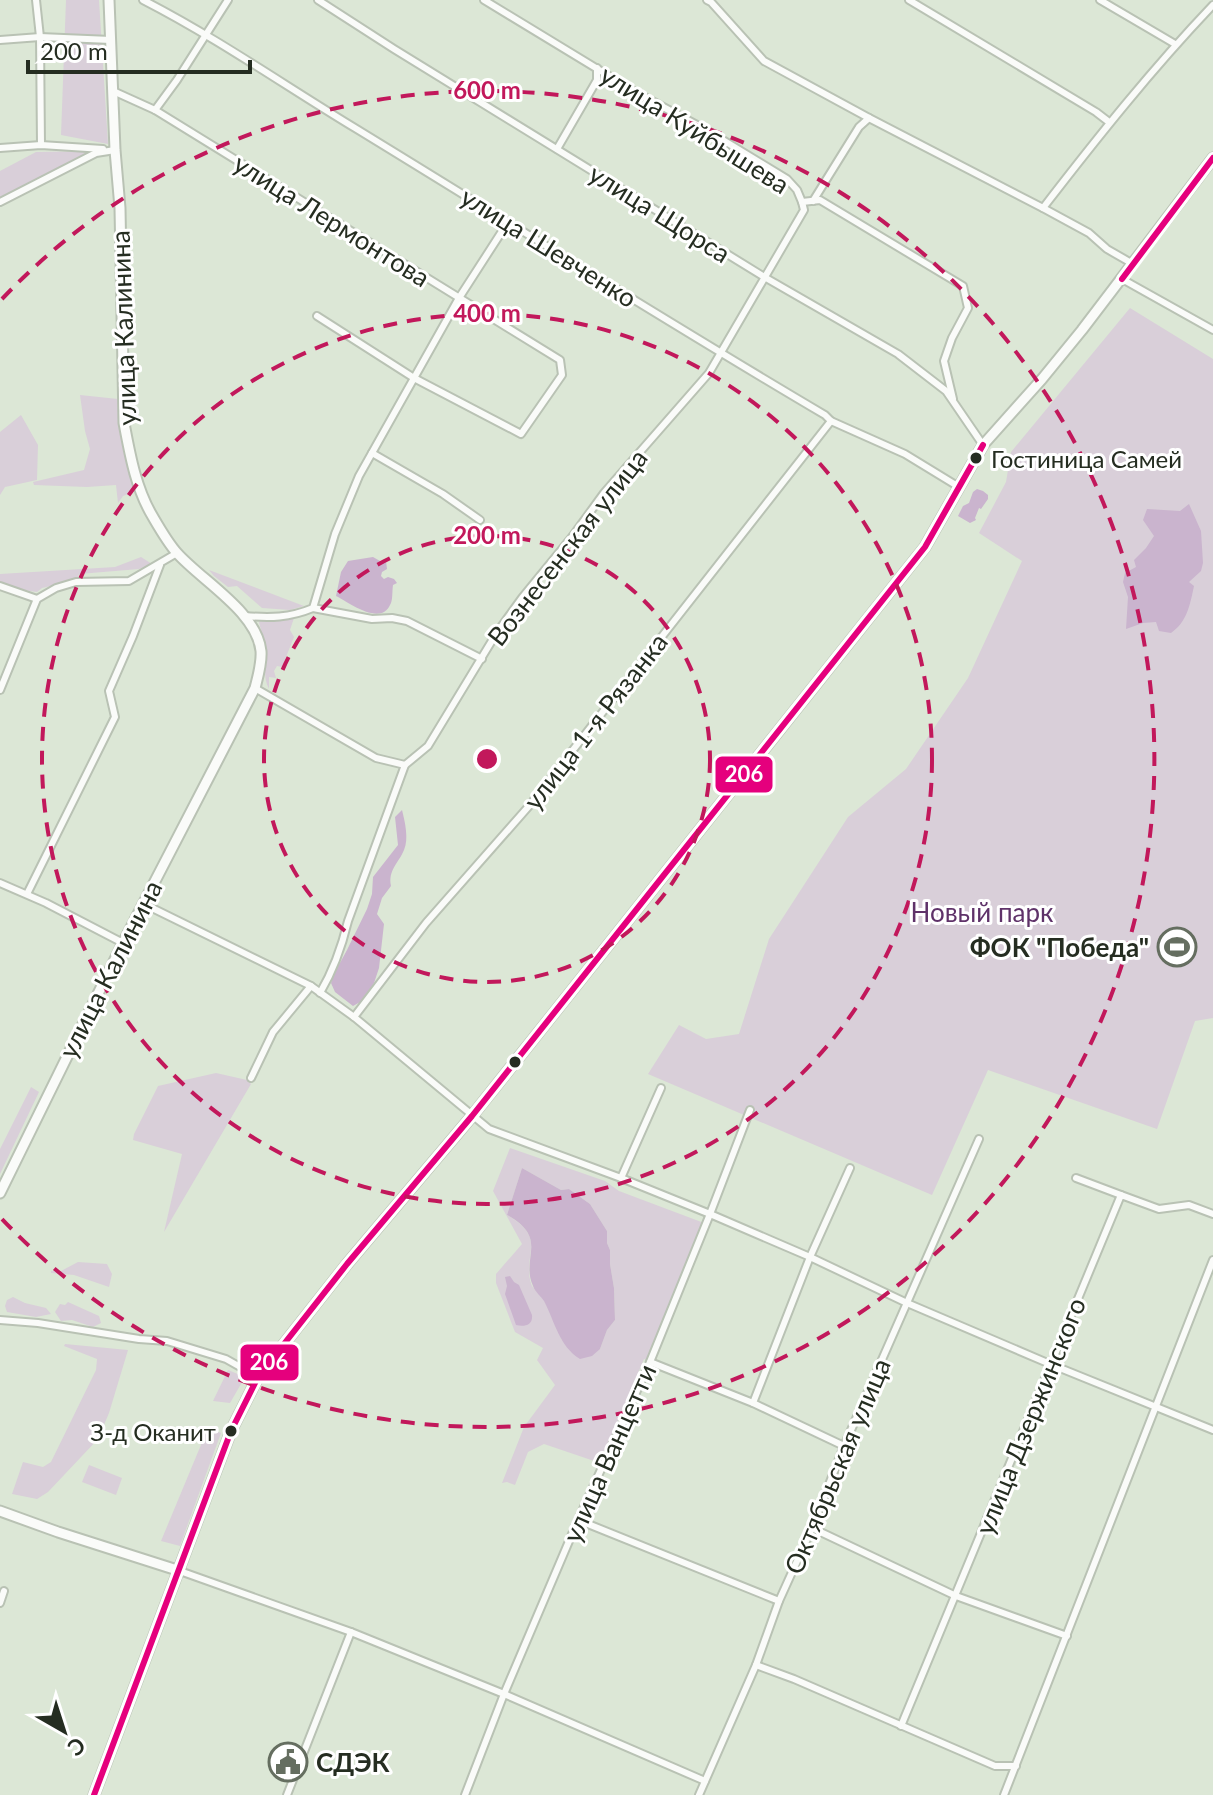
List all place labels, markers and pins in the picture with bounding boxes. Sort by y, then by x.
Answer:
place label: Гостиница Самей [991,444,1182,473]
marker: Гостиница Самей [968,450,984,466]
centre of rings [473,745,501,773]
sports icon: ФОК "Победа" [1156,926,1198,968]
place label: ФОК "Победа" [970,931,1149,963]
unlabelled marker [507,1054,523,1070]
place label: З-д Оканит [90,1417,216,1446]
marker: З-д Оканит [223,1423,239,1439]
public building icon: СДЭК [267,1741,309,1783]
place label: СДЭК [316,1746,391,1778]

